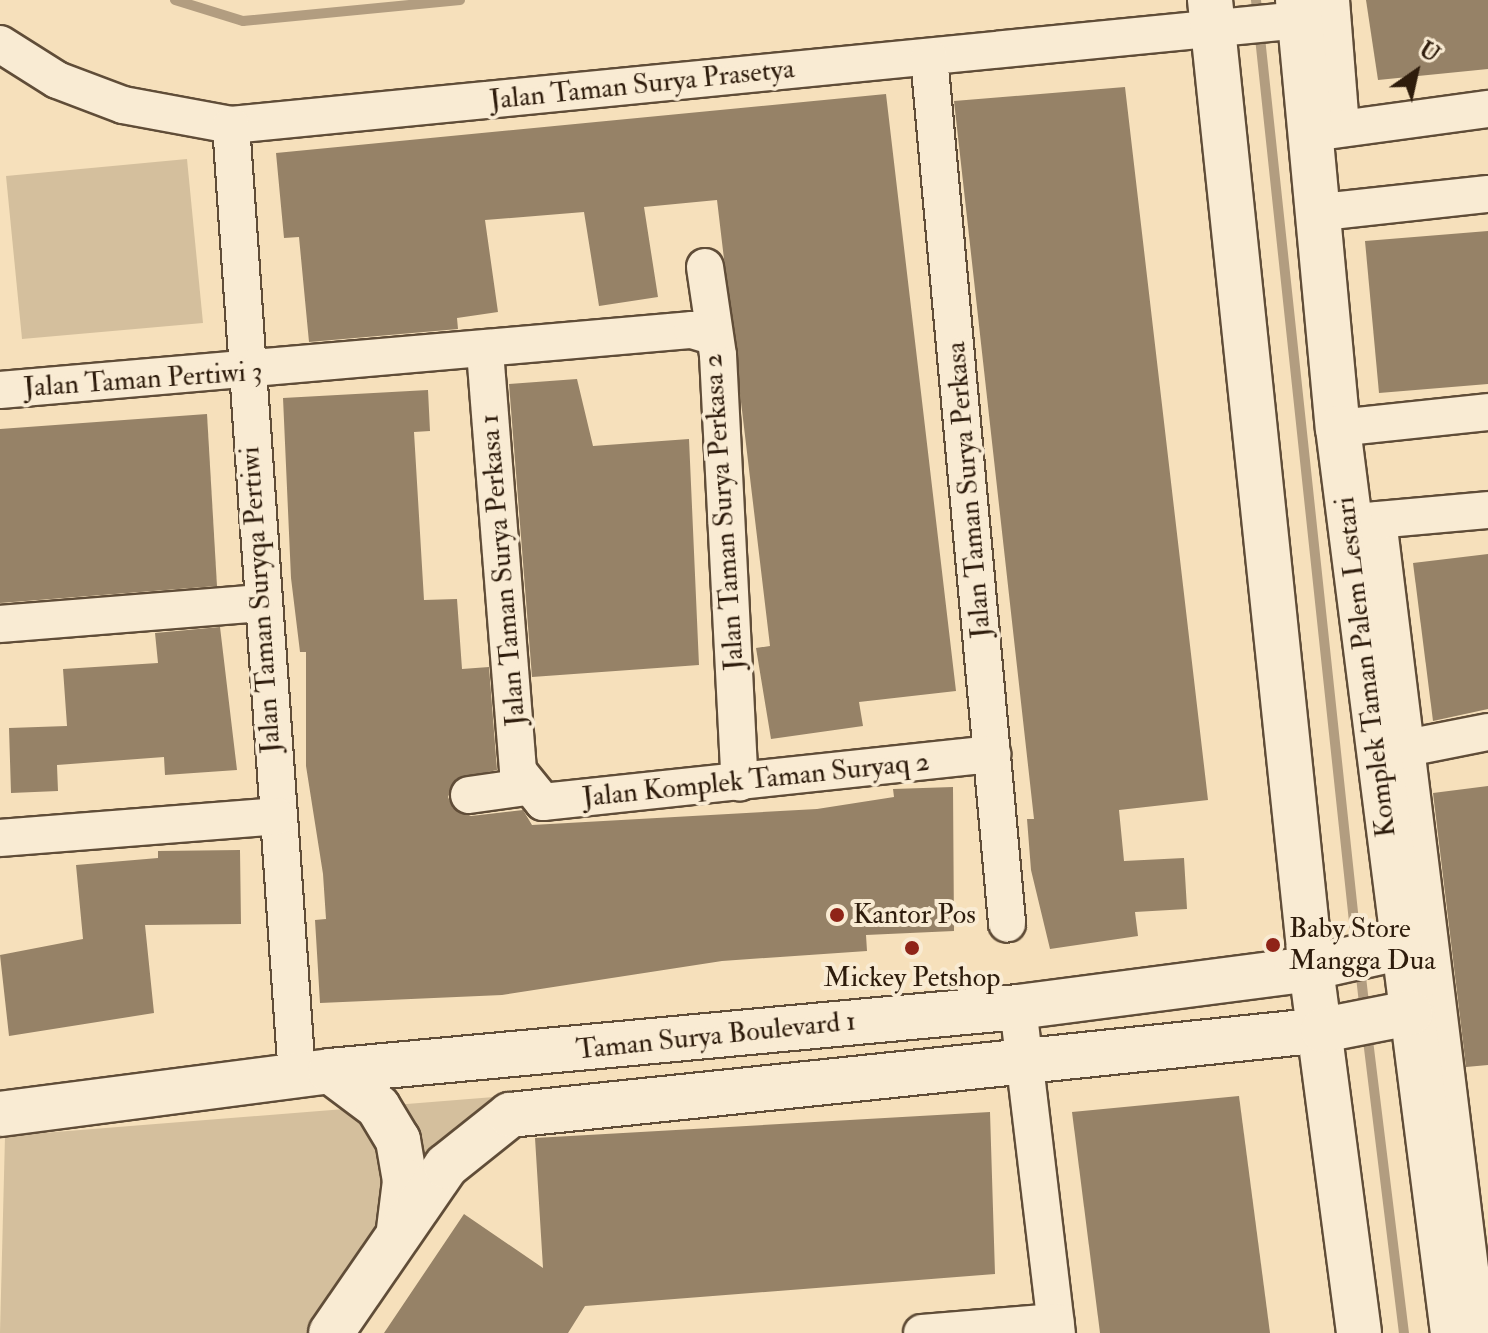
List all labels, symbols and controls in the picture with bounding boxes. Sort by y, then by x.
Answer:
north arrow [1376,32,1456,112]
text: U [1414,35,1445,69]
street label: Jalan Taman Surya Prasetya [488,52,796,118]
street label: Jalan Taman Surya Perkasa [939,340,999,640]
street label: Jalan Taman Surya Perkasa 2 [696,352,752,672]
street label: Jalan Taman Pertiwi 3 [22,355,264,405]
street label: Jalan Taman Surya Perkasa 1 [473,412,533,728]
street label: Jalan Taman Suryqa Pertiwi [234,446,288,754]
street label: Komplek Taman Palem Lestari [1328,495,1404,839]
street label: Jalan Komplek Taman Suryaq 2 [581,745,931,815]
place label: Kantor Pos [853,898,976,932]
marker: Kantor Pos [828,906,846,924]
place label: Baby Store Mangga Dua [1289,912,1436,978]
marker: Baby Store Mangga Dua [1264,936,1282,954]
marker: Mickey Petshop [903,939,921,957]
place label: Mickey Petshop [824,961,1000,995]
street label: Taman Surya Boulevard 1 [574,1005,858,1067]

